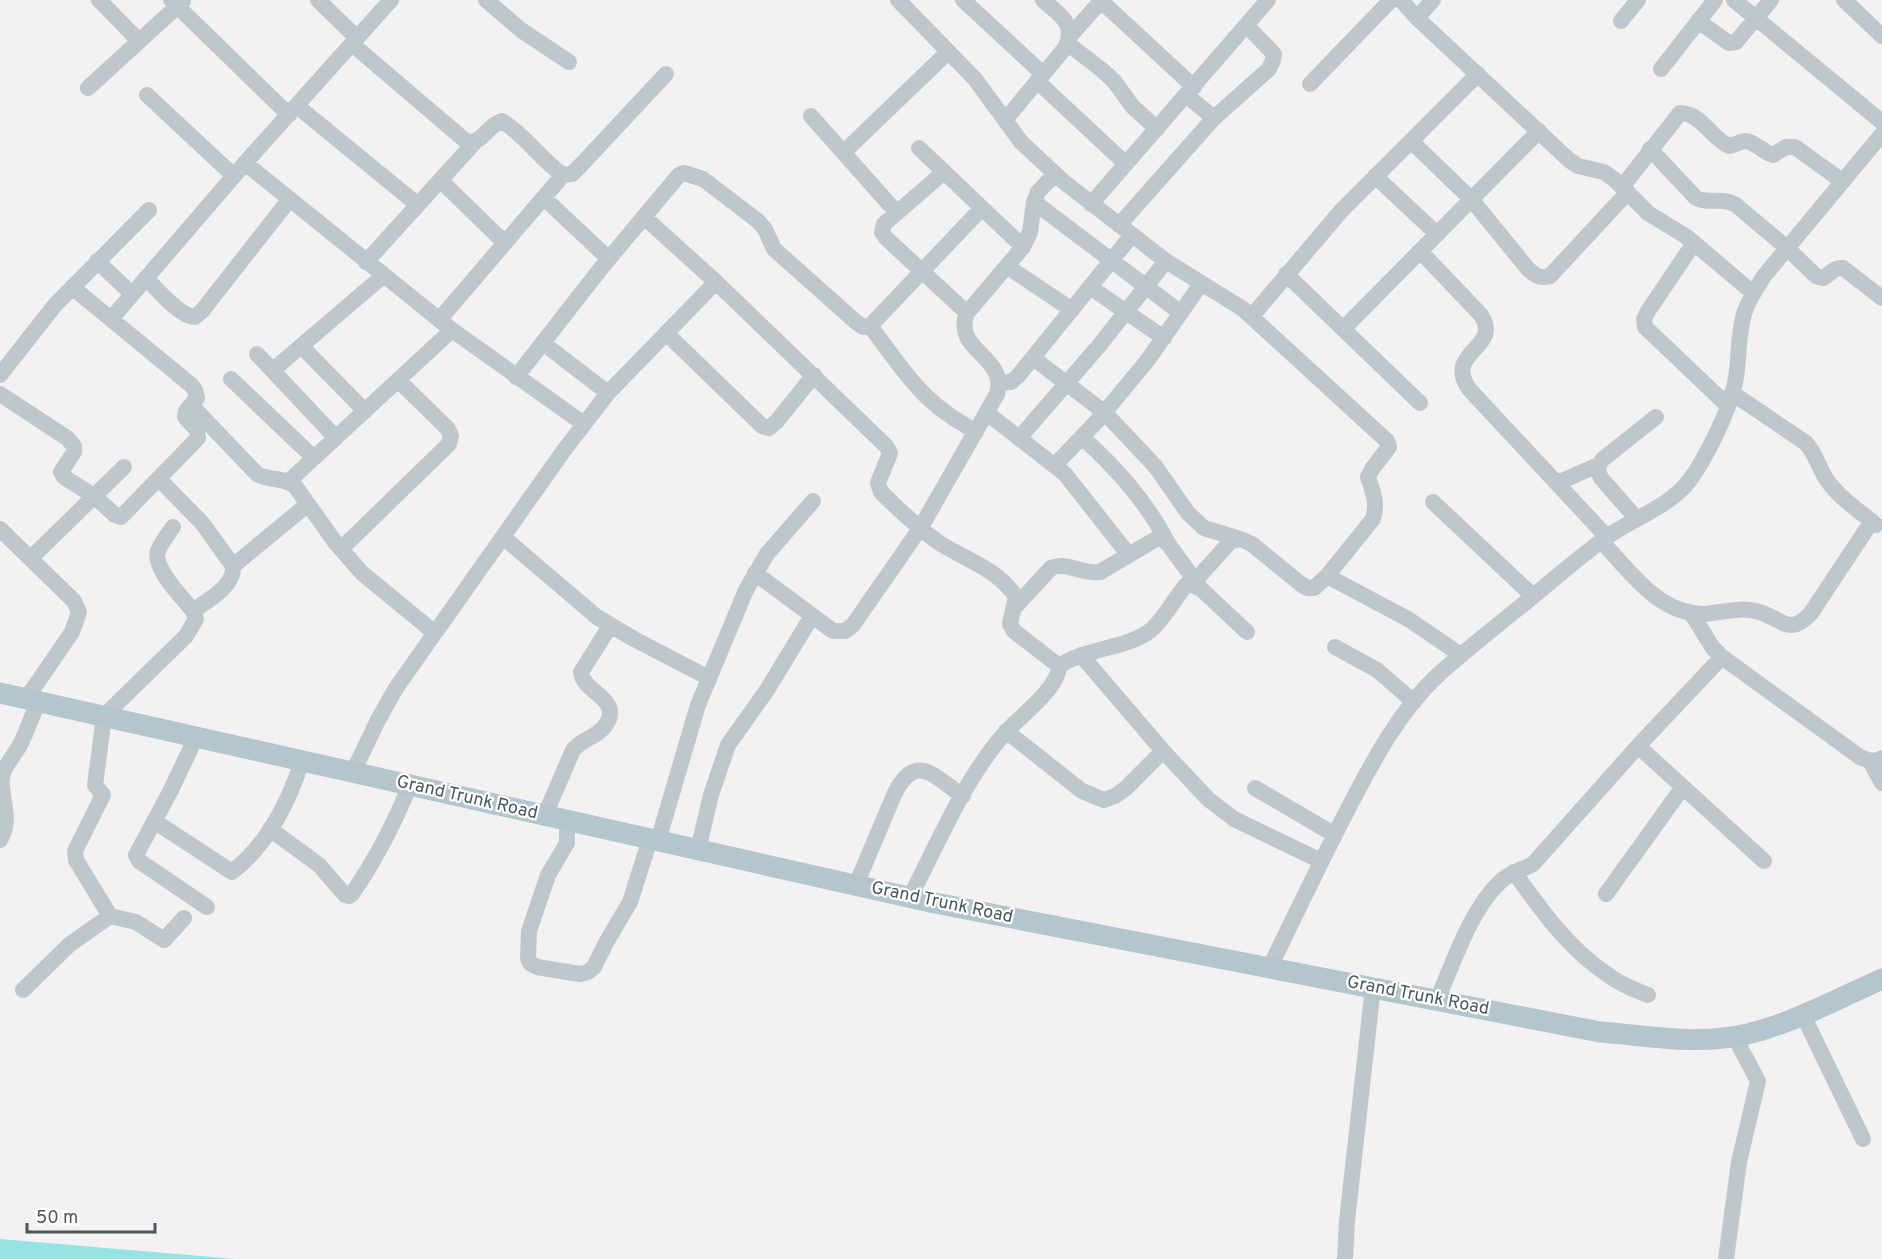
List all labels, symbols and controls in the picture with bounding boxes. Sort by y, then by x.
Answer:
street label: Grand Trunk Road [394,771,540,825]
street label: Grand Trunk Road [869,877,1015,929]
street label: Grand Trunk Road [1345,971,1491,1021]
scale bar [27,1196,154,1234]
text: 50 m [36,1207,78,1230]

